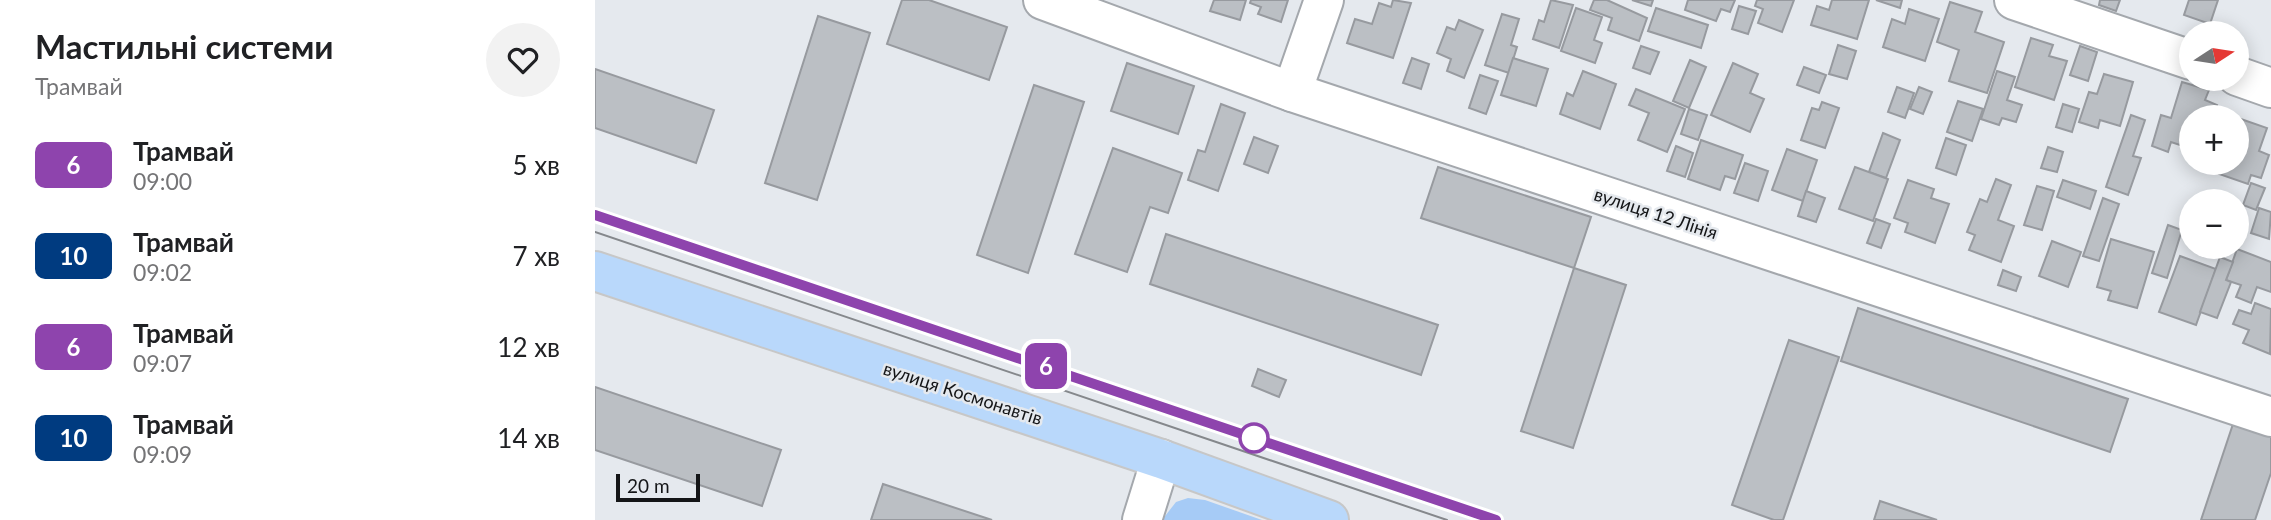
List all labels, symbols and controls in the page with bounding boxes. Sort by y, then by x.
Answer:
north arrow [2179,21,2249,91]
map controls [2179,21,2249,259]
button: heart [486,23,560,97]
text: Мастильні системи [35,26,334,66]
text: Трамвай [35,72,123,100]
button: + [2179,105,2249,175]
text: Трамвай [133,135,234,167]
text: 5 хв [512,149,560,181]
text: 6 [67,150,80,179]
text: 09:00 [133,167,192,195]
street label: вулиця 12 Лінія [1592,183,1720,243]
button: − [2179,189,2249,259]
text: Трамвай [133,226,234,258]
text: 7 хв [512,240,560,272]
text: 10 [60,241,87,270]
text: 09:02 [133,258,192,286]
text: Трамвай [133,317,234,349]
text: 12 хв [497,331,560,363]
text: 6 [67,332,80,361]
line badge: 6 [1023,343,1069,389]
text: 09:07 [133,349,192,377]
text: 6 [1039,351,1053,380]
street label: вулиця Космонавтів [881,357,1045,429]
text: Трамвай [133,408,234,440]
text: 14 хв [497,422,560,454]
text: 10 [60,423,87,452]
unlabelled marker [1239,423,1269,453]
text: 09:09 [133,440,192,468]
scale bar [616,471,700,503]
text: 20 m [627,474,670,497]

